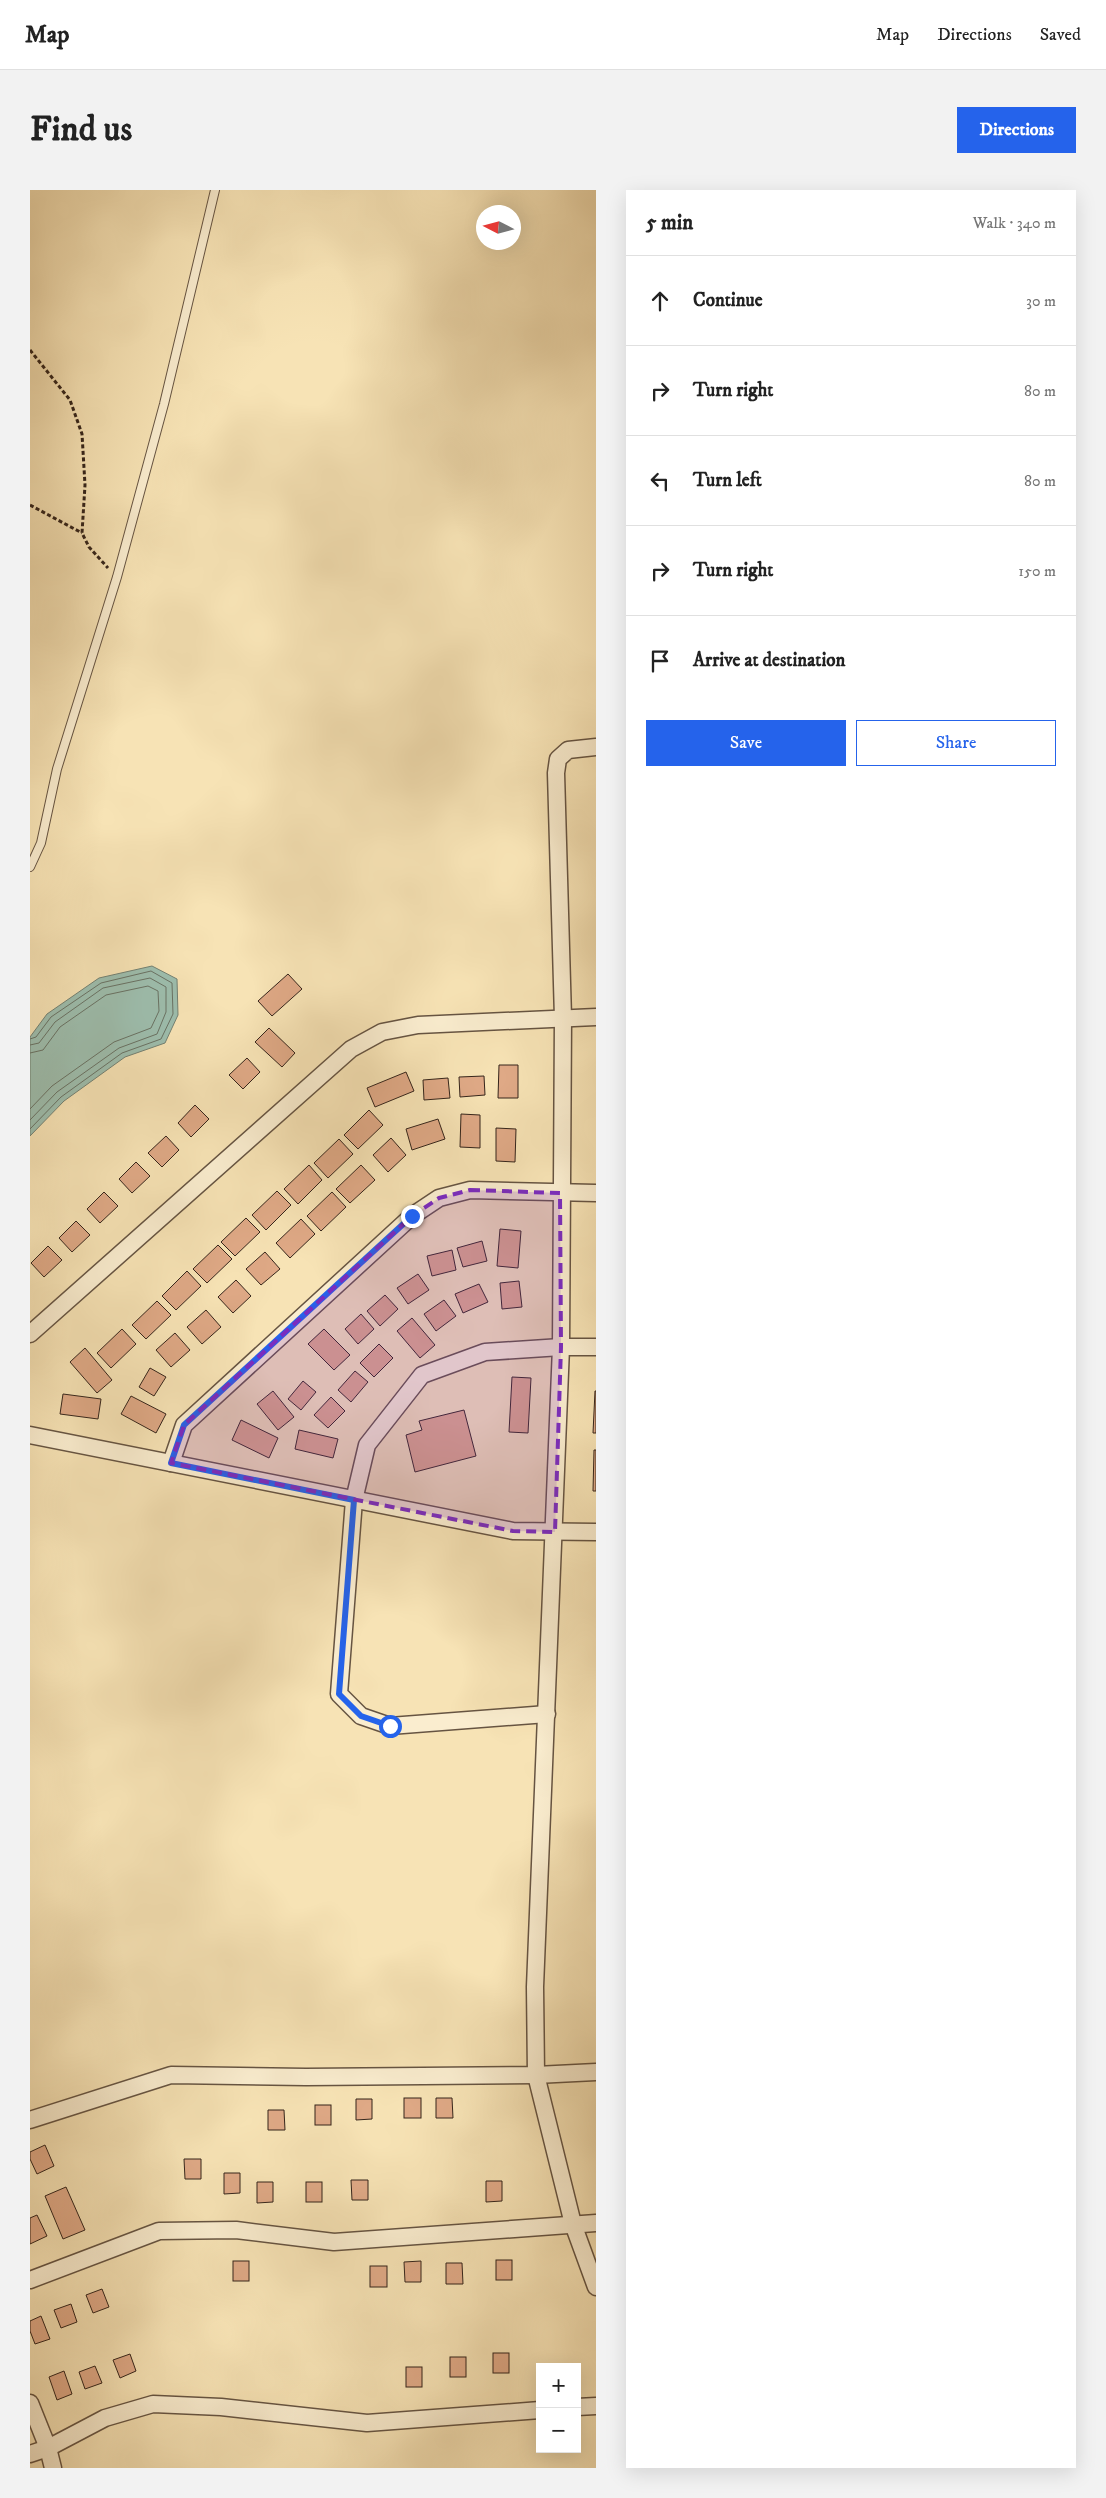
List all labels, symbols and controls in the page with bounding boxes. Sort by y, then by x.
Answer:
text: Map [25,20,69,50]
text: Map [876,24,909,46]
text: Directions [937,24,1012,46]
text: Saved [1040,24,1081,46]
button: Directions [957,107,1076,153]
text: Find us [30,108,132,152]
north arrow [476,205,521,250]
text: 5 min [646,210,693,236]
text: Walk · 340 m [973,213,1056,233]
icon: ahead [646,287,674,315]
text: Continue [693,289,763,312]
text: 30 m [1026,291,1056,311]
icon: right [646,377,674,405]
text: Turn right [693,379,773,402]
text: 80 m [1024,381,1056,401]
icon: left [646,467,674,495]
text: Turn left [693,469,762,492]
text: 80 m [1024,471,1056,491]
icon: right [646,557,674,585]
text: Turn right [693,559,773,582]
text: 150 m [1018,561,1056,581]
icon: arrive [646,647,674,675]
text: Arrive at destination [693,649,845,672]
button: Save [646,720,846,766]
button: Share [856,720,1056,766]
route end [401,1205,424,1228]
route start [379,1715,402,1738]
map controls [536,2363,581,2453]
button: + [536,2363,581,2408]
button: − [536,2408,581,2453]

